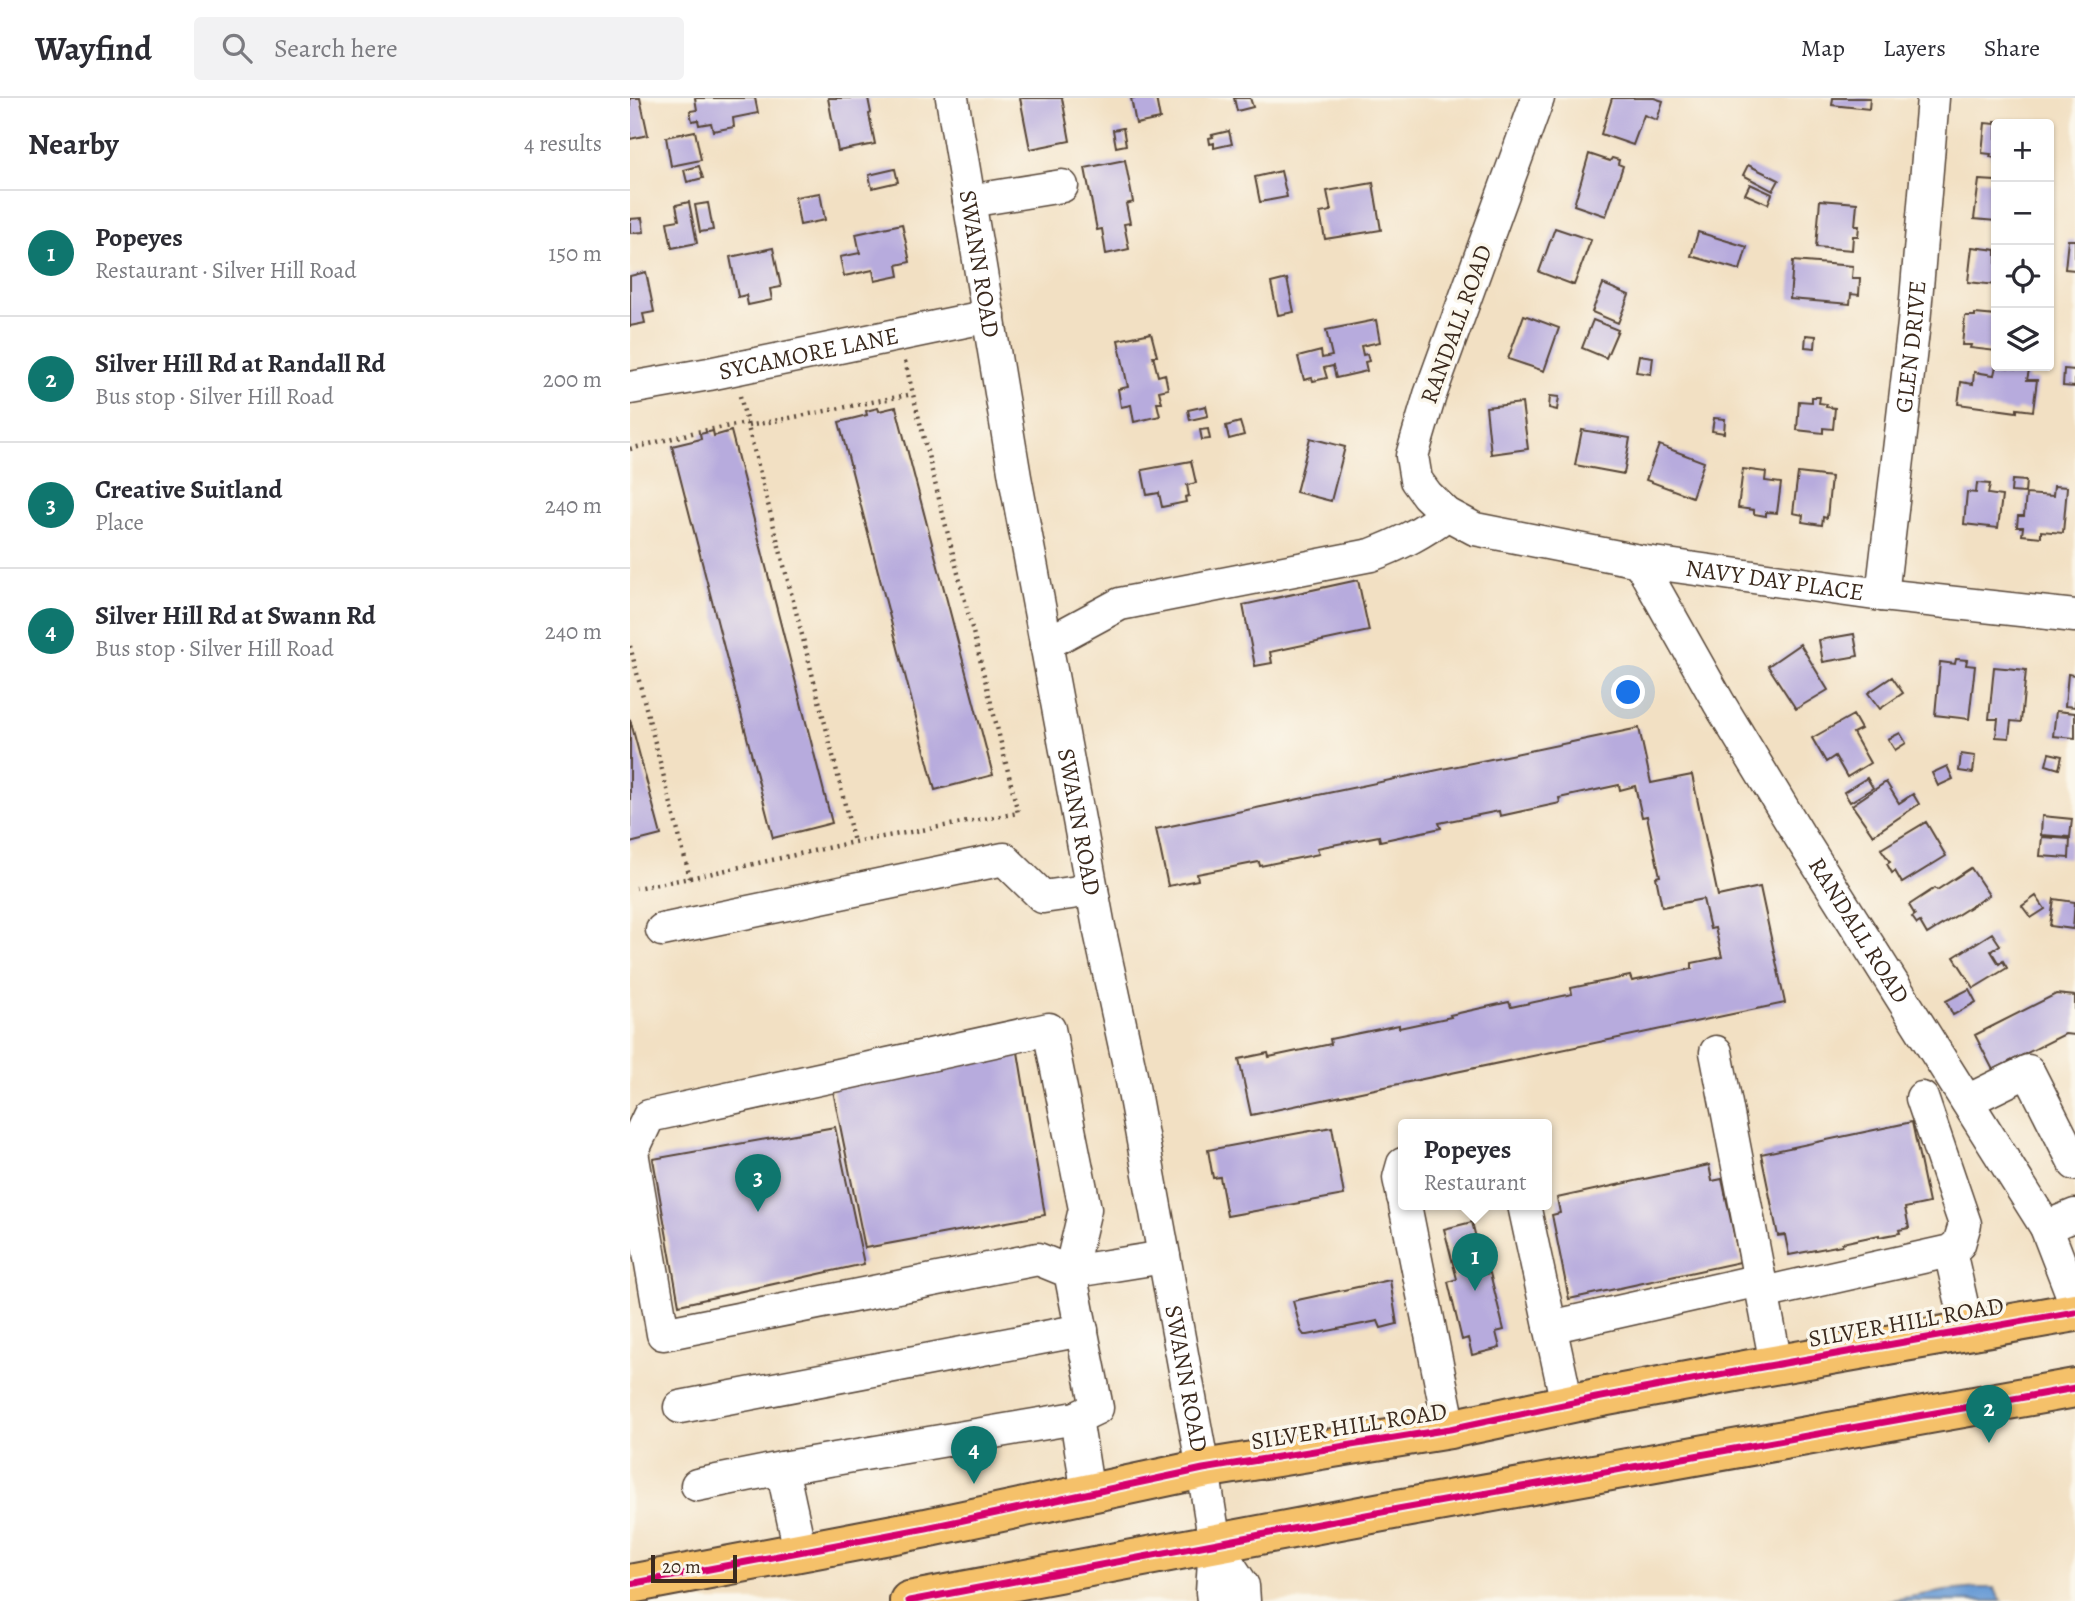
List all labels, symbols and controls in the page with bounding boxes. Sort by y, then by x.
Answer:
search box [194,17,684,80]
text: Wayfind [35,26,152,71]
icon: search [218,29,256,67]
text: Search here [274,31,398,66]
text: Map [1801,32,1845,64]
text: Layers [1883,32,1946,64]
text: Share [1984,32,2040,64]
map controls [1991,119,2054,371]
button: + [1991,119,2054,182]
text: Nearby [28,124,119,164]
text: 4 results [524,128,602,159]
button: − [1991,182,2054,245]
street label: SWANN ROAD [952,188,1008,340]
text: Popeyes [95,220,183,255]
text: 1 [47,238,55,269]
text: 150 m [548,238,602,269]
street label: RANDALL ROAD [1412,240,1500,408]
button: locate [1991,245,2054,308]
text: Restaurant · Silver Hill Road [95,255,357,286]
street label: GLEN DRIVE [1888,279,1934,415]
button: layers [1991,308,2054,371]
street label: SYCAMORE LANE [716,319,901,388]
text: Silver Hill Rd at Randall Rd [95,346,385,381]
text: 2 [45,364,57,395]
text: 200 m [543,364,602,395]
text: Bus stop · Silver Hill Road [95,381,334,412]
text: Creative Suitland [95,472,283,507]
text: 3 [46,490,56,521]
text: 240 m [545,490,602,521]
text: Place [95,507,144,538]
street label: NAVY DAY PLACE [1684,552,1866,608]
text: Silver Hill Rd at Swann Rd [95,598,376,633]
text: 4 [46,616,56,647]
text: 240 m [545,616,602,647]
text: Bus stop · Silver Hill Road [95,633,334,664]
your location [1611,675,1645,709]
street label: SWANN ROAD [1050,746,1109,898]
street label: RANDALL ROAD [1801,851,1917,1009]
popup [1398,1119,1552,1210]
text: Popeyes [1423,1132,1511,1167]
pin: 3 [735,1154,781,1212]
text: Restaurant [1423,1167,1527,1198]
pin: 1 [1452,1233,1498,1291]
street label: SILVER HILL ROAD [1806,1289,2006,1355]
street label: SWANN ROAD [1157,1302,1216,1455]
pin: 2 [1966,1385,2012,1443]
street label: SILVER HILL ROAD [1249,1395,1449,1457]
pin: 4 [951,1426,997,1484]
scale bar [651,1552,737,1584]
text: 20 m [662,1554,701,1580]

